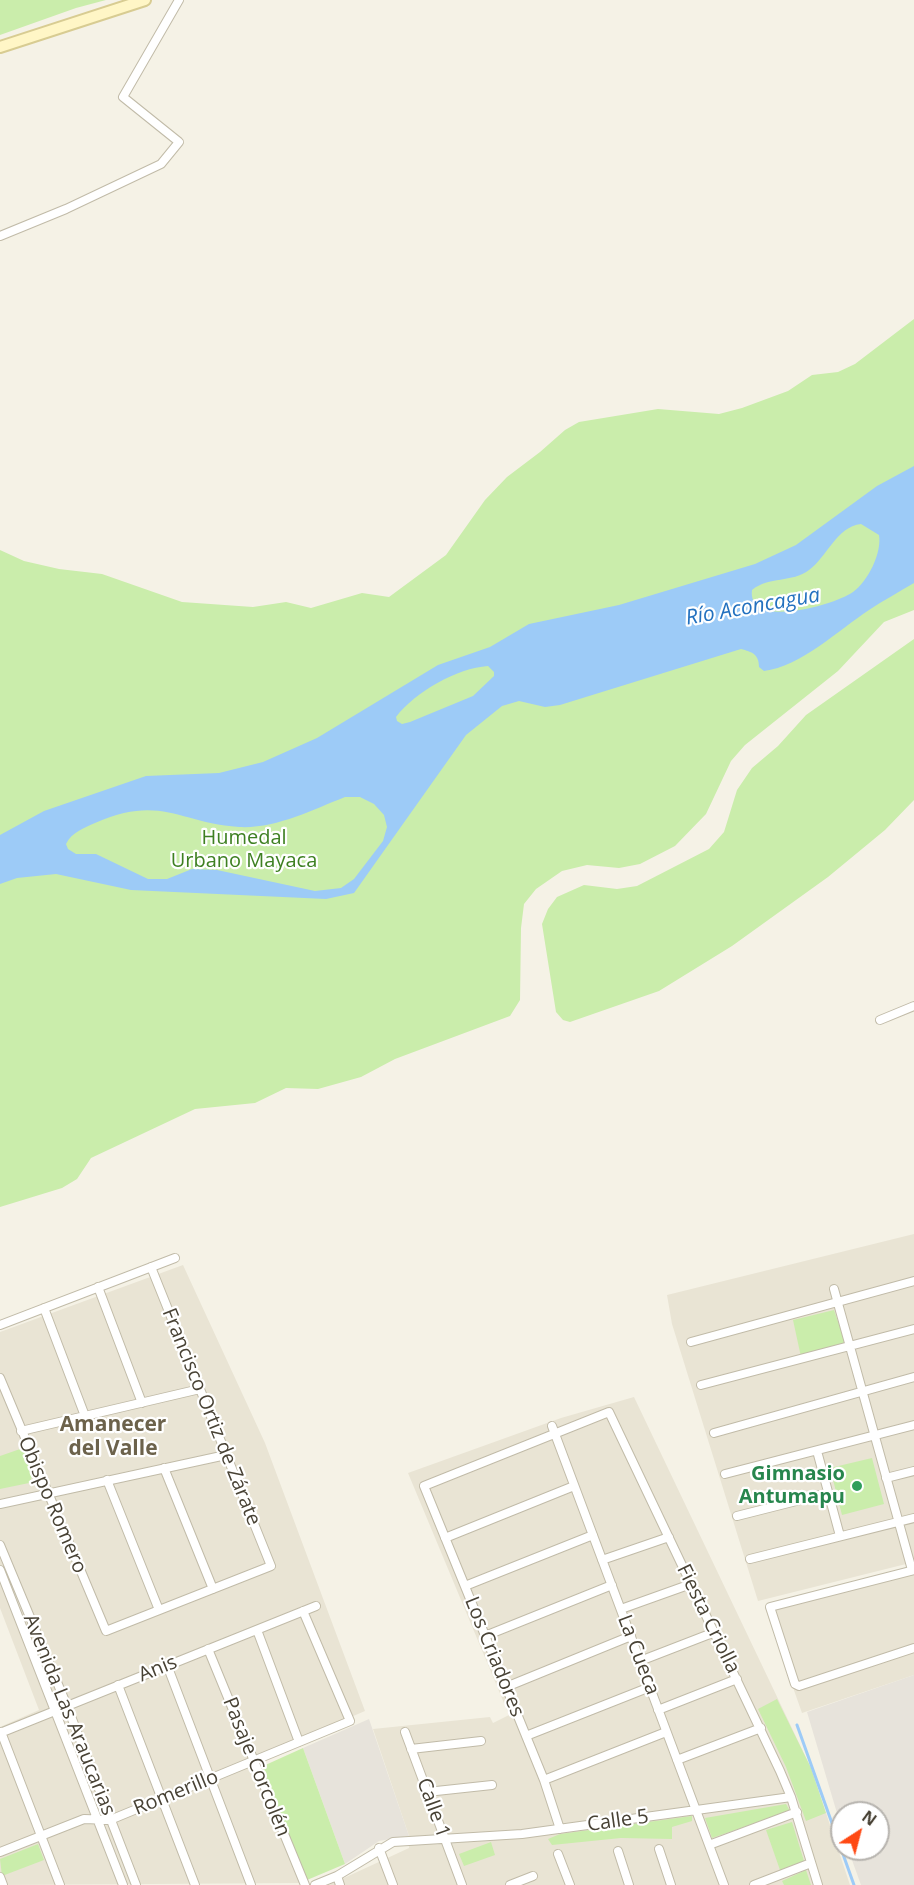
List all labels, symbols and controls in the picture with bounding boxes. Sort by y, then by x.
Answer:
water label: Río Aconcagua [684,583,822,631]
park label: Humedal Urbano Mayaca [171,826,317,873]
street label: Francisco Ortiz de Zárate [156,1305,266,1529]
district label: Amanecer del Valle [60,1412,166,1462]
street label: Obispo Romero [12,1433,92,1577]
place label: Gimnasio Antumapu [739,1462,845,1509]
marker: Gimnasio Antumapu [850,1479,864,1493]
street label: Fiesta Criolla [671,1560,745,1678]
street label: Los Criadores [459,1593,529,1721]
street label: Avenida Las Araucarias [18,1611,120,1819]
street label: La Cueca [612,1612,664,1698]
street label: Anis [135,1650,181,1688]
street label: Pasaje Corcolén [217,1694,295,1840]
street label: Romerillo [130,1765,222,1821]
street label: Calle 1 [411,1775,455,1841]
north arrow [830,1801,890,1861]
street label: Calle 5 [586,1805,650,1837]
text: N [858,1805,881,1831]

